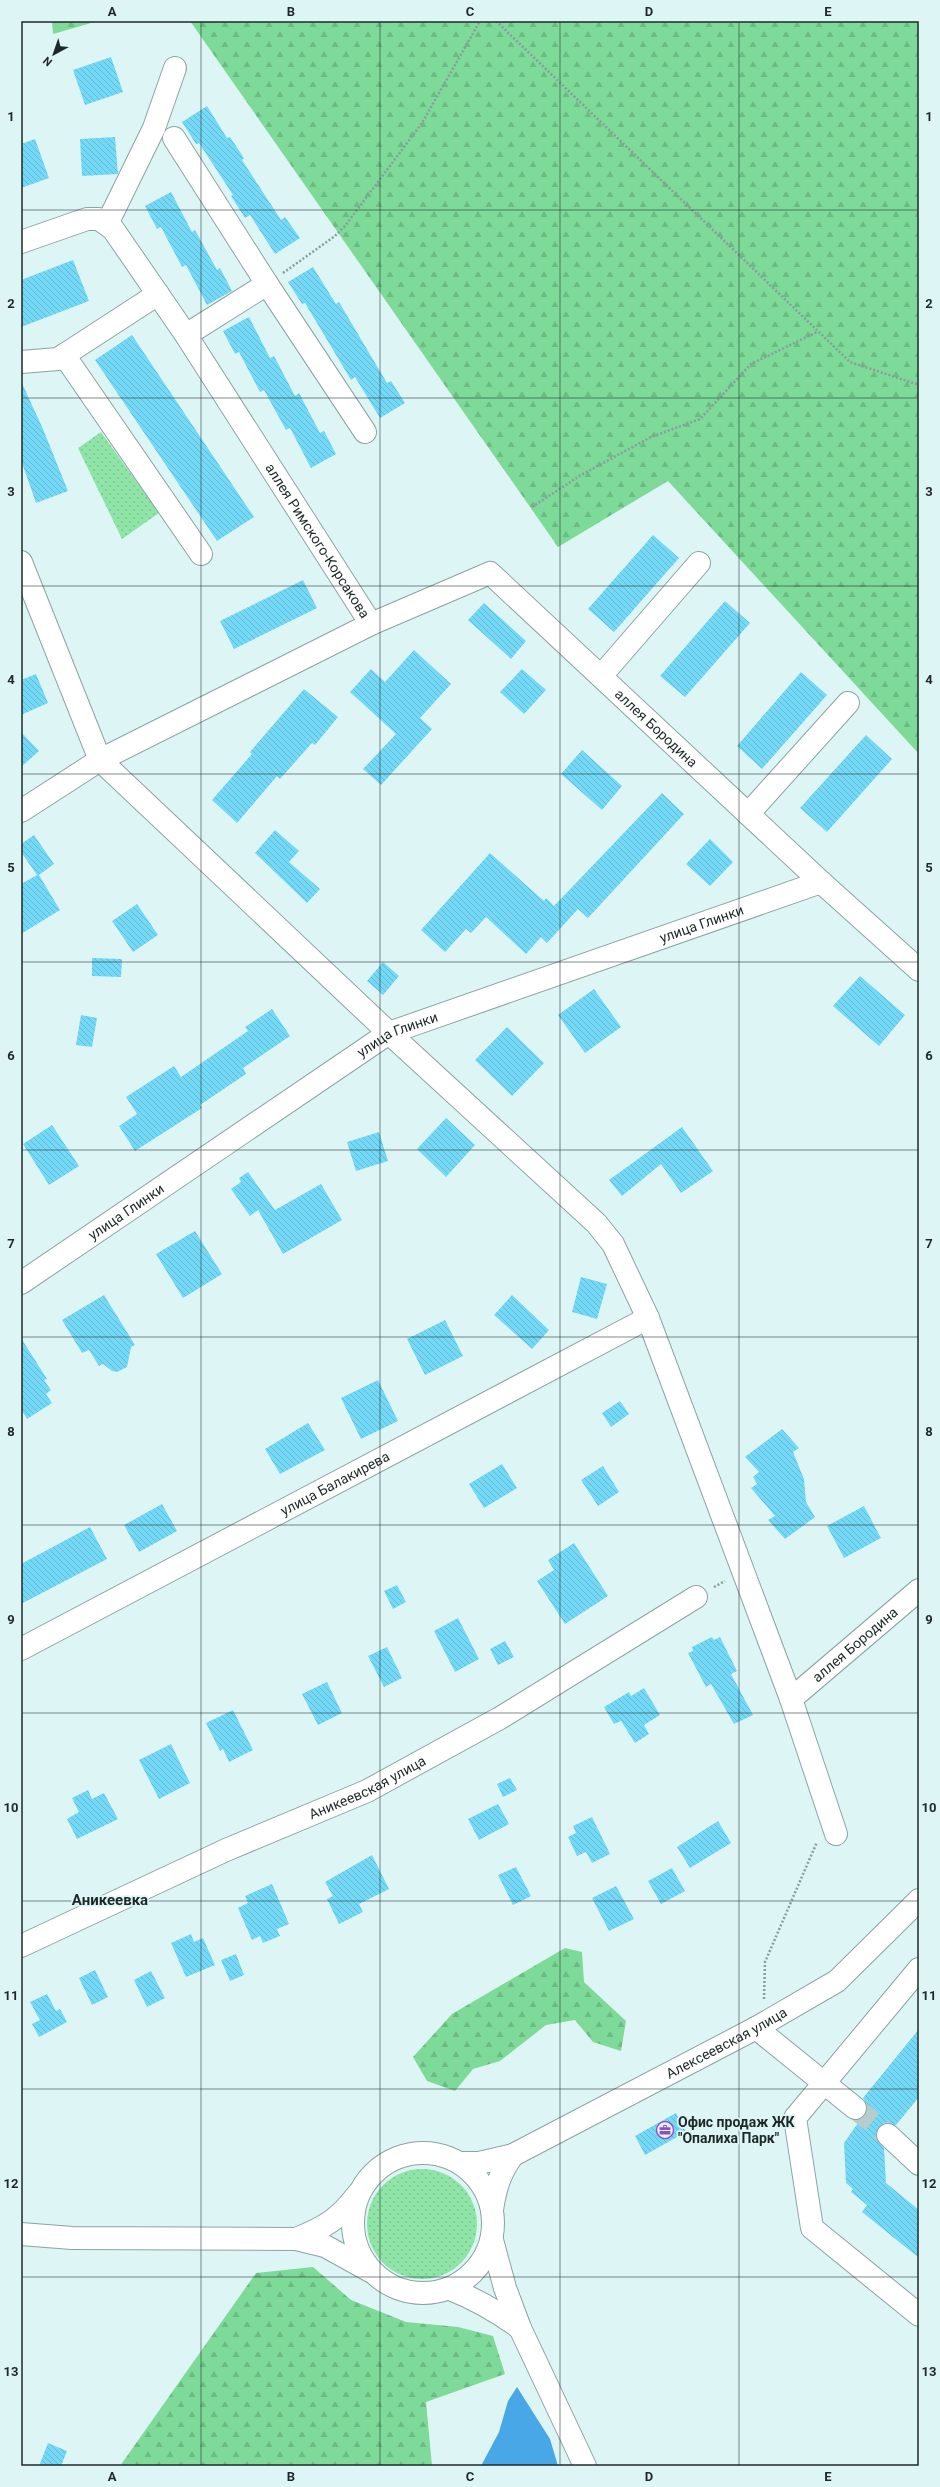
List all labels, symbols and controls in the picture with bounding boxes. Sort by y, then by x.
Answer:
text: A [108,4,117,19]
text: B [287,4,295,19]
text: C [466,4,475,19]
text: D [645,4,653,19]
text: E [824,4,832,19]
north arrow [34,34,74,74]
text: N [41,54,55,69]
text: 1 [7,109,15,124]
text: 1 [925,109,933,124]
text: 2 [7,296,15,311]
text: 2 [925,296,933,311]
street label: аллея Римского-Корсакова [262,460,373,621]
text: 3 [7,484,15,499]
text: 3 [925,484,933,499]
text: 4 [7,672,15,687]
text: 4 [925,672,933,687]
street label: аллея Бородина [612,686,701,770]
text: 5 [7,860,15,875]
text: 5 [925,860,933,875]
street label: улица Глинки [657,902,746,946]
street label: улица Глинки [354,1009,440,1060]
text: 6 [7,1048,15,1063]
text: 6 [925,1048,933,1063]
street label: улица Глинки [85,1180,167,1243]
text: 7 [7,1236,15,1251]
text: 7 [925,1236,933,1251]
text: 8 [7,1424,15,1439]
text: 8 [925,1424,933,1439]
street label: улица Балакирева [278,1448,392,1519]
street label: аллея Бородина [809,1604,901,1685]
text: 9 [7,1612,15,1627]
text: 9 [925,1612,933,1627]
street label: Аникеевская улица [307,1752,428,1822]
text: 10 [4,1800,18,1815]
text: 10 [922,1800,936,1815]
district label: Аникеевка [72,1891,148,1909]
text: 11 [4,1988,18,2003]
text: 11 [922,1988,936,2003]
street label: Алексеевская улица [663,2004,790,2082]
place label: Офис продаж ЖК "Опалиха Парк" [678,2114,796,2146]
office icon: Офис продаж ЖК "Опалиха Парк" [655,2120,675,2140]
text: 12 [4,2176,18,2191]
text: 12 [922,2176,936,2191]
text: 13 [4,2364,18,2379]
text: 13 [922,2364,936,2379]
text: A [108,2469,117,2484]
text: B [287,2469,295,2484]
text: C [466,2469,475,2484]
text: D [645,2469,653,2484]
text: E [824,2469,832,2484]

